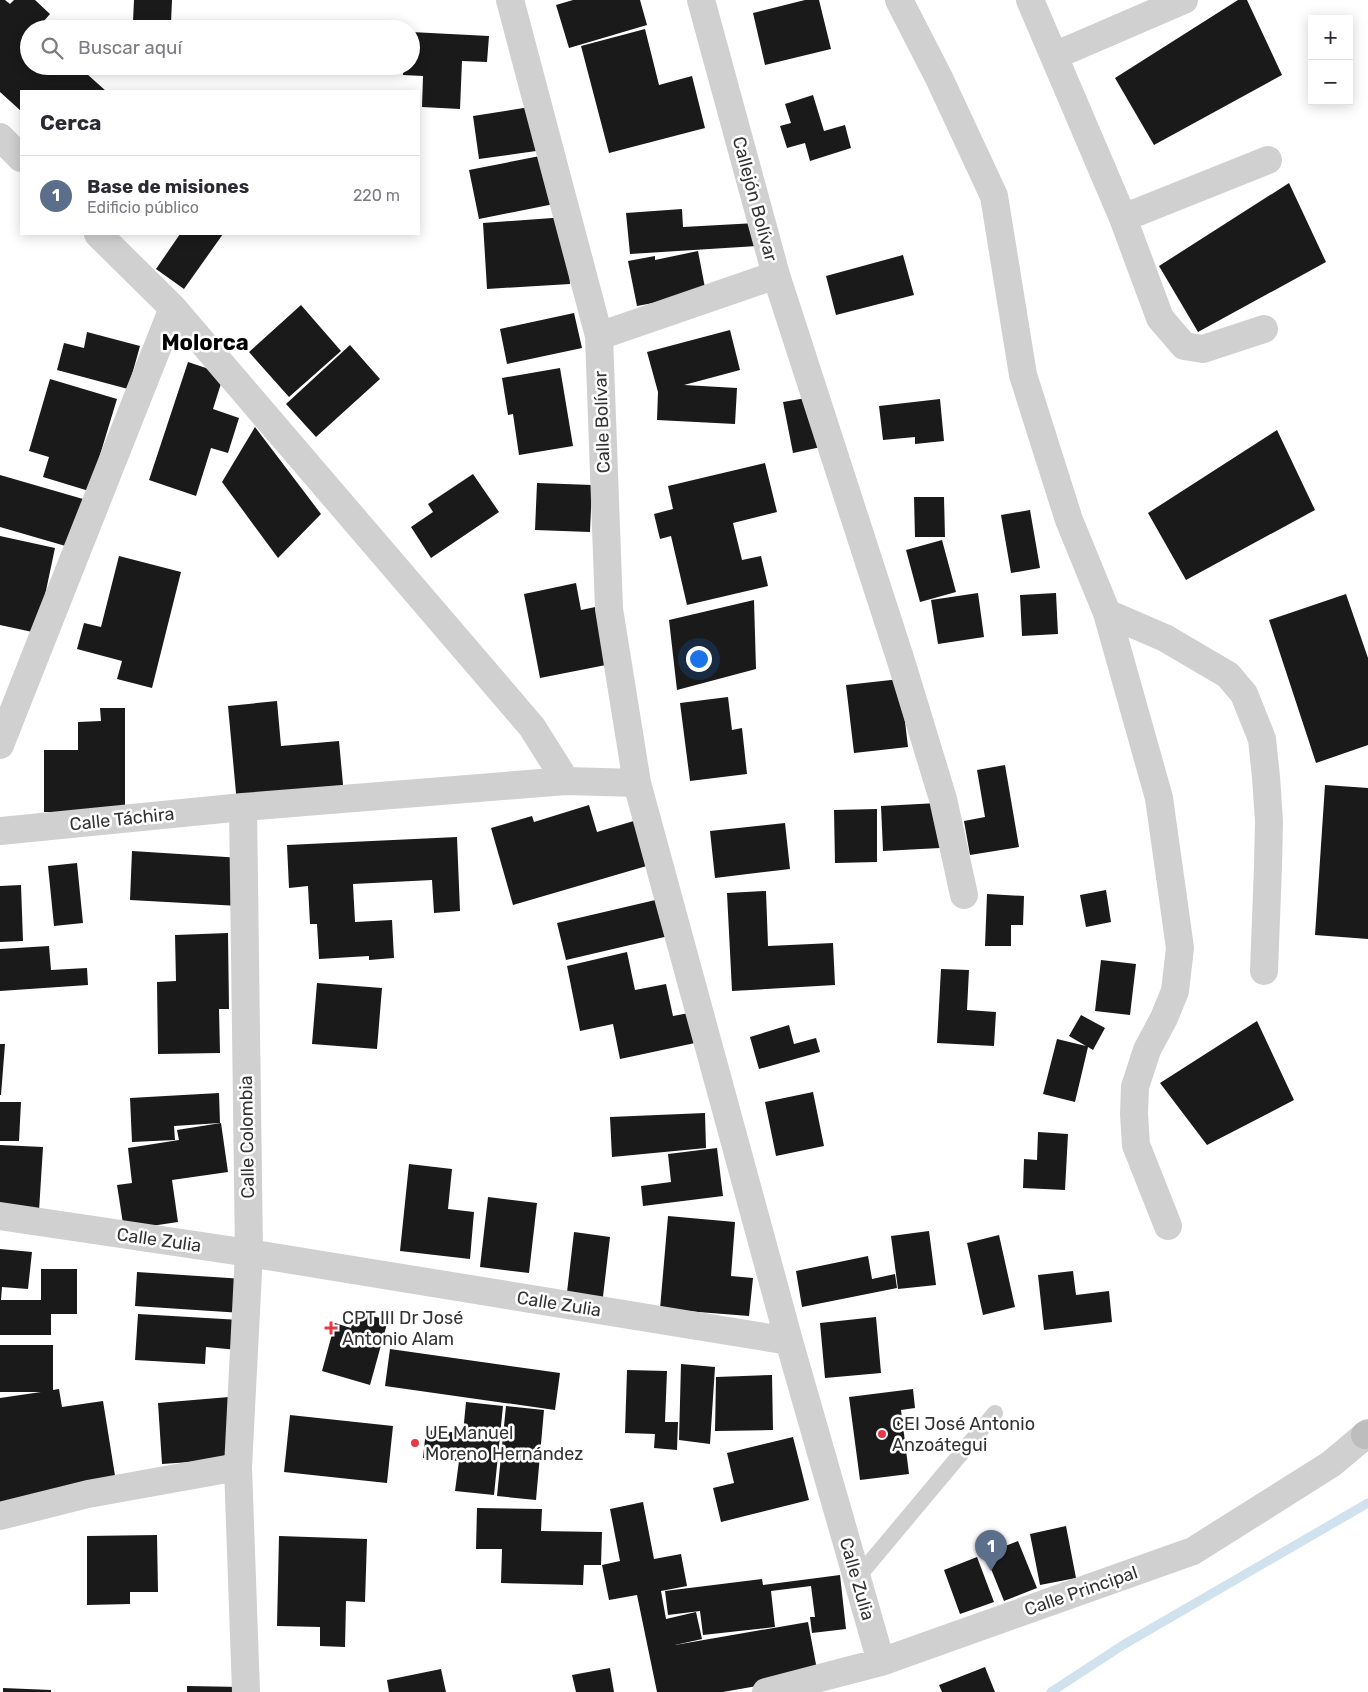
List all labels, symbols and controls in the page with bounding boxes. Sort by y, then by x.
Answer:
map controls [1308,15,1353,105]
button: + [1308,15,1353,60]
search box [20,20,420,75]
icon: search [38,34,66,62]
text: Buscar aquí [78,36,182,59]
button: − [1308,60,1353,105]
text: Cerca [40,110,101,135]
street label: Callejón Bolívar [728,134,782,264]
text: Base de misiones [87,175,249,198]
text: 1 [52,186,60,205]
text: 220 m [353,186,400,205]
text: Edificio público [87,198,199,217]
district label: Molorca [161,329,249,356]
street label: Calle Bolívar [589,370,615,474]
your location [686,646,712,672]
street label: Calle Táchira [68,803,176,835]
street label: Calle Colombia [235,1075,259,1199]
street label: Calle Zulia [115,1223,203,1257]
street label: Calle Zulia [515,1286,603,1322]
place label: CPT III Dr José Antonio Alam [342,1307,463,1350]
marker: CPT III Dr José Antonio Alam [324,1321,338,1335]
place label: CEI José Antonio Anzoátegui [892,1413,1035,1456]
place label: UE Manuel Moreno Hernández [425,1422,583,1465]
marker: CEI José Antonio Anzoátegui [876,1428,888,1440]
marker: UE Manuel Moreno Hernández [409,1437,421,1449]
pin: 1 [975,1530,1007,1571]
street label: Calle Zulia [835,1535,879,1623]
street label: Calle Principal [1022,1561,1140,1621]

